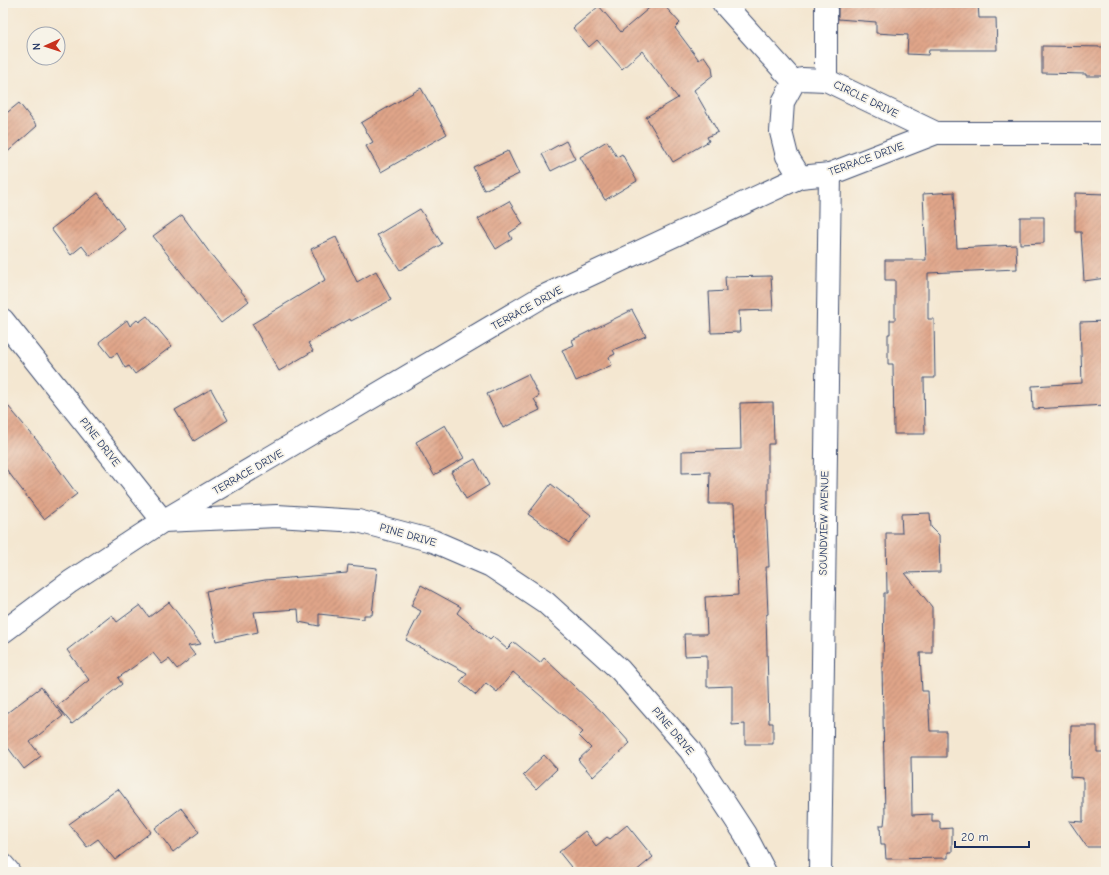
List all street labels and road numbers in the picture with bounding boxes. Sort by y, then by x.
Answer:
street label: CIRCLE DRIVE [831,78,901,120]
street label: TERRACE DRIVE [827,139,906,179]
street label: TERRACE DRIVE [489,283,565,333]
street label: PINE DRIVE [77,415,123,469]
street label: TERRACE DRIVE [210,446,286,497]
street label: SOUNDVIEW AVENUE [817,470,831,575]
street label: PINE DRIVE [378,521,438,549]
street label: PINE DRIVE [649,704,697,758]

